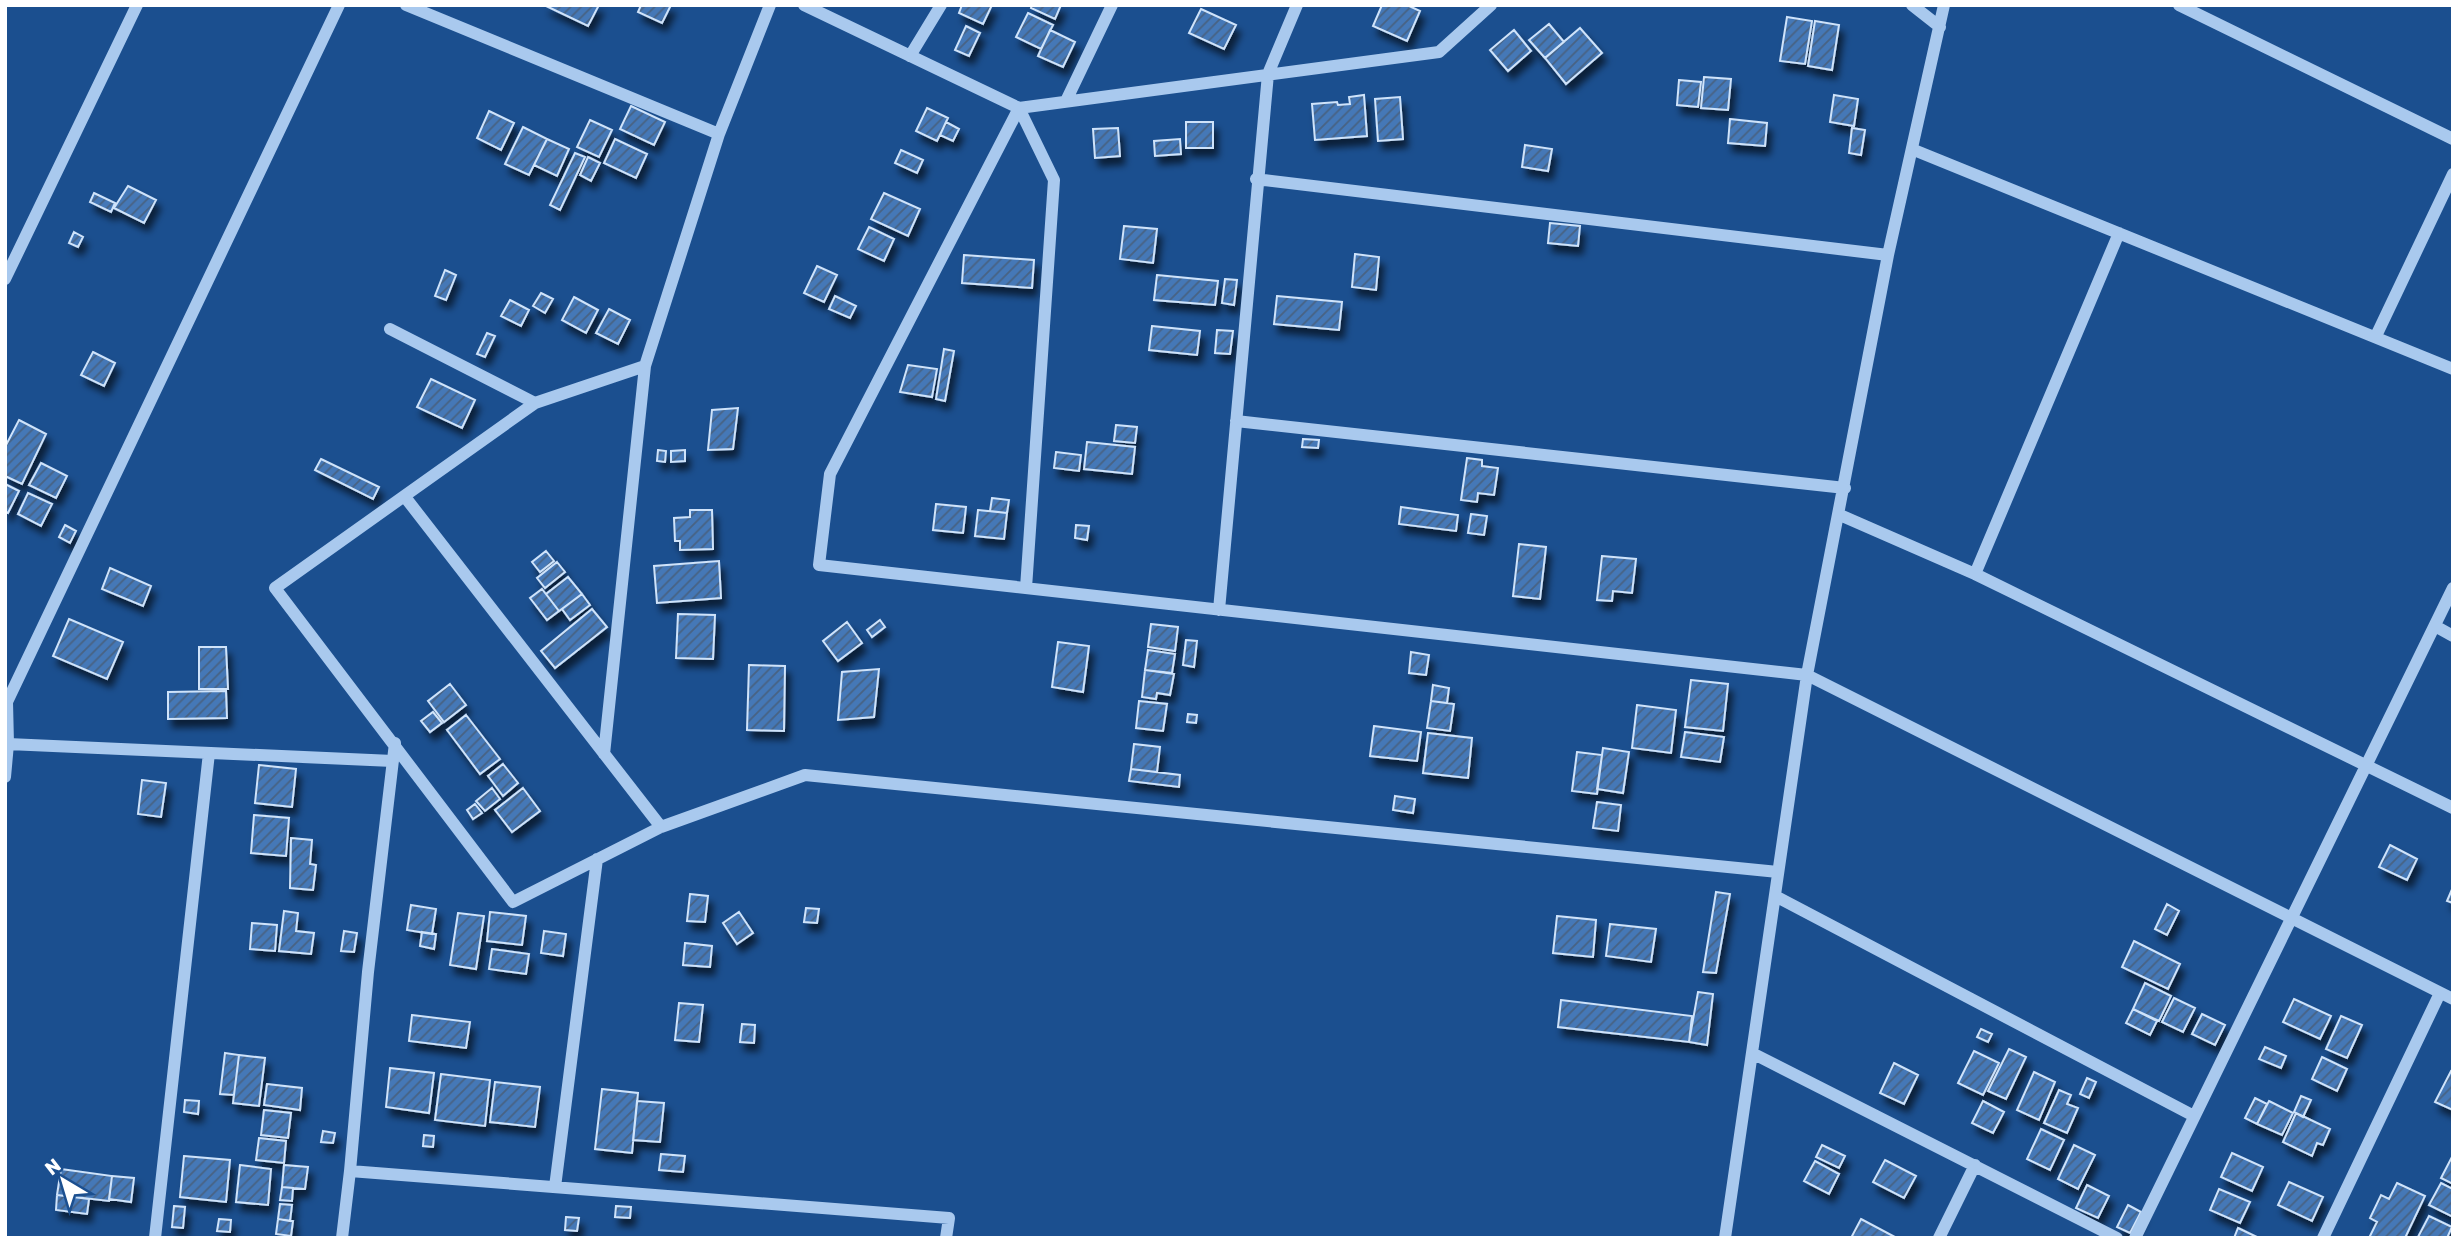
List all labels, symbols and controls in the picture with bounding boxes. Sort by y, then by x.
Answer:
north arrow [28,1145,98,1215]
text: N [40,1154,65,1180]

